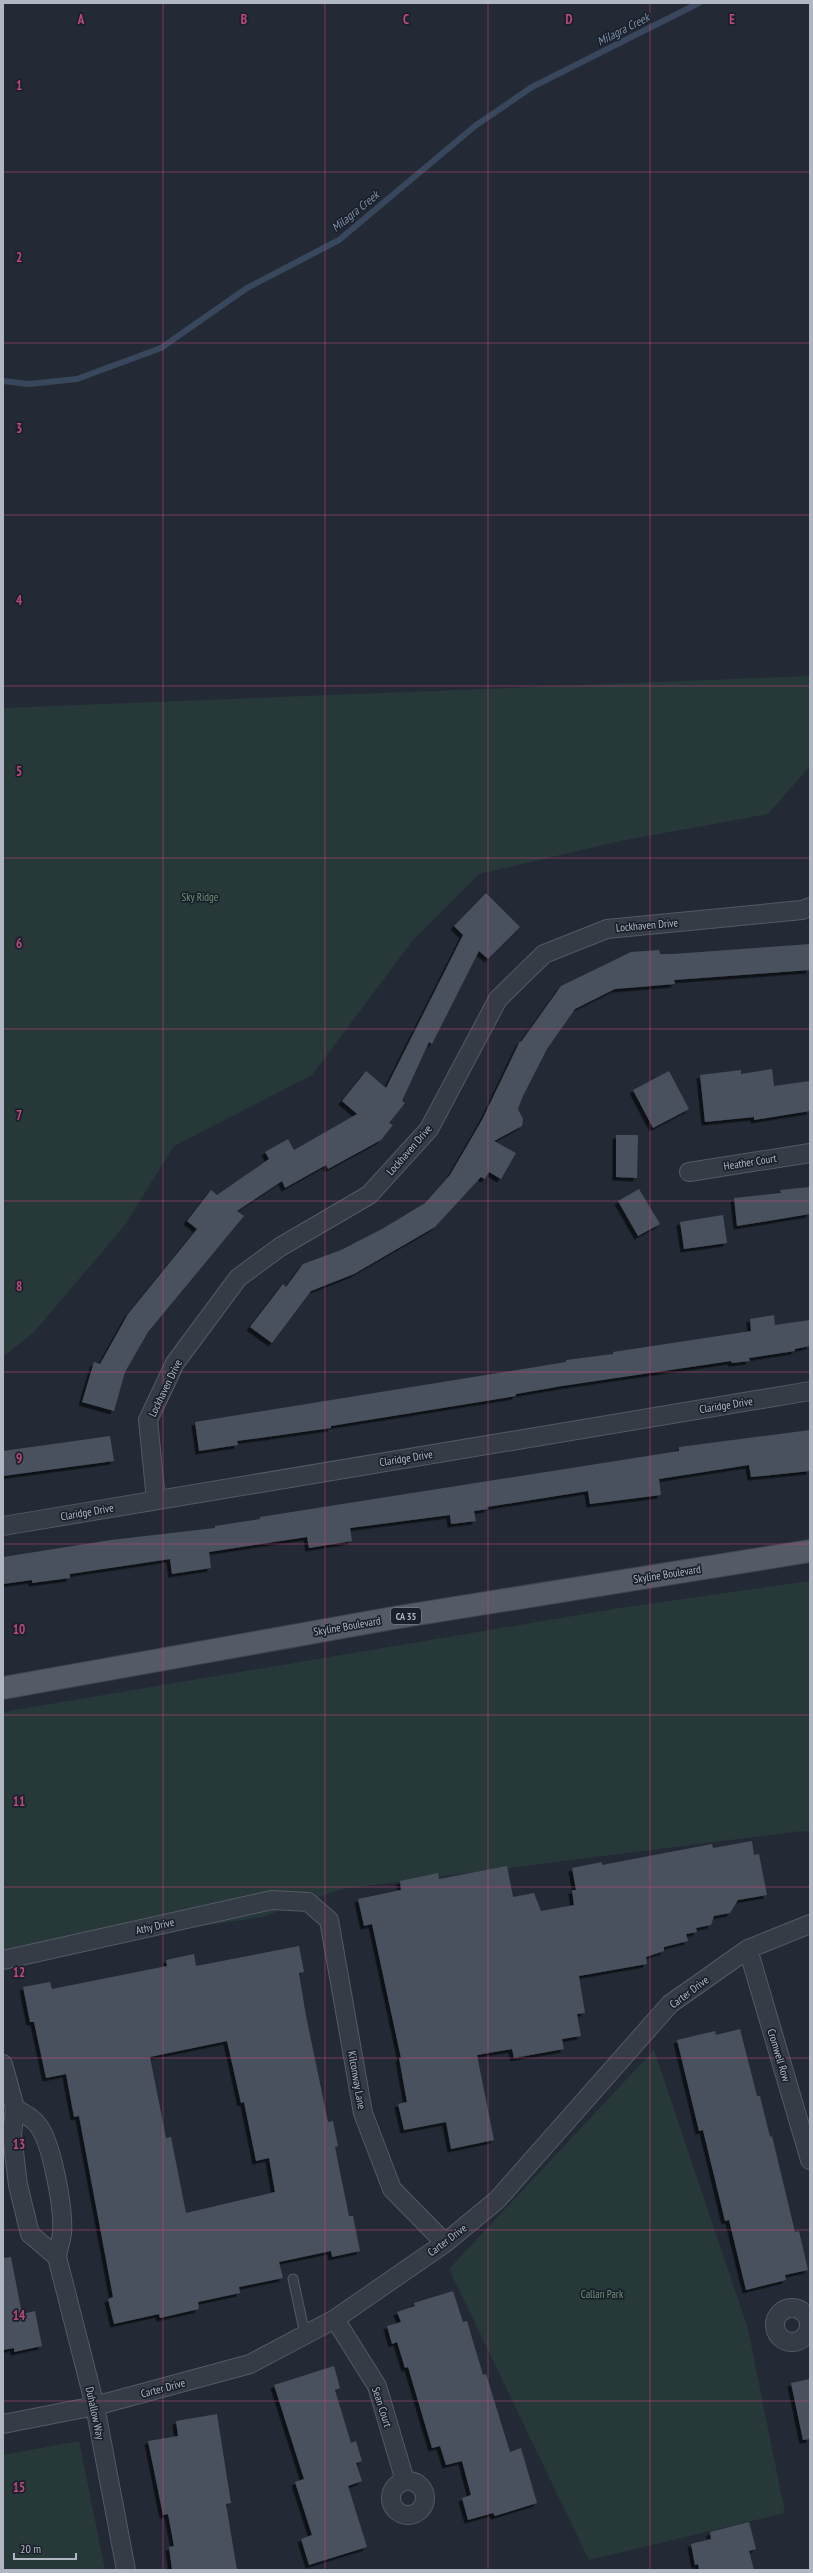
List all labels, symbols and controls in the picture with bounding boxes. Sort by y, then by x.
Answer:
water label: Milagra Creek [594,9,653,49]
text: A [77,11,85,28]
text: B [241,11,247,28]
text: C [403,11,409,28]
text: D [566,11,573,28]
text: E [729,11,735,28]
text: 1 [16,77,22,94]
water label: Milagra Creek [328,186,383,235]
text: 2 [16,249,22,266]
text: 3 [16,420,22,437]
text: 4 [16,592,23,609]
text: 5 [16,763,22,780]
park label: Sky Ridge [182,890,219,904]
street label: Lockhaven Drive [615,915,679,935]
text: 6 [16,935,22,952]
text: 7 [16,1107,22,1124]
street label: Lockhaven Drive [383,1122,435,1178]
street label: Heather Court [723,1151,777,1173]
text: 8 [16,1278,22,1295]
street label: Lockhaven Drive [145,1357,185,1419]
street label: Claridge Drive [698,1394,754,1416]
street label: Claridge Drive [378,1447,434,1469]
text: 9 [16,1450,22,1467]
street label: Claridge Drive [59,1500,115,1524]
street label: Skyline Boulevard [632,1562,702,1586]
road number: CA 35 [391,1608,421,1624]
street label: Skyline Boulevard [312,1613,382,1639]
text: 10 [13,1621,25,1638]
text: 11 [13,1793,25,1810]
street label: Athy Drive [134,1915,176,1937]
text: 12 [13,1964,25,1981]
street label: Carter Drive [667,1972,712,2011]
street label: Cromwell Row [764,2027,794,2083]
street label: Kilconway Lane [345,2050,369,2111]
text: 13 [13,2136,25,2153]
street label: Carter Drive [425,2220,470,2259]
park label: Callan Park [581,2287,624,2301]
text: 14 [13,2307,26,2324]
street label: Carter Drive [139,2375,187,2401]
street label: Duhallow Way [83,2385,108,2441]
street label: Sean Court [369,2385,395,2429]
text: 15 [13,2479,25,2496]
scale bar [14,2535,76,2561]
text: 20 m [20,2541,41,2556]

